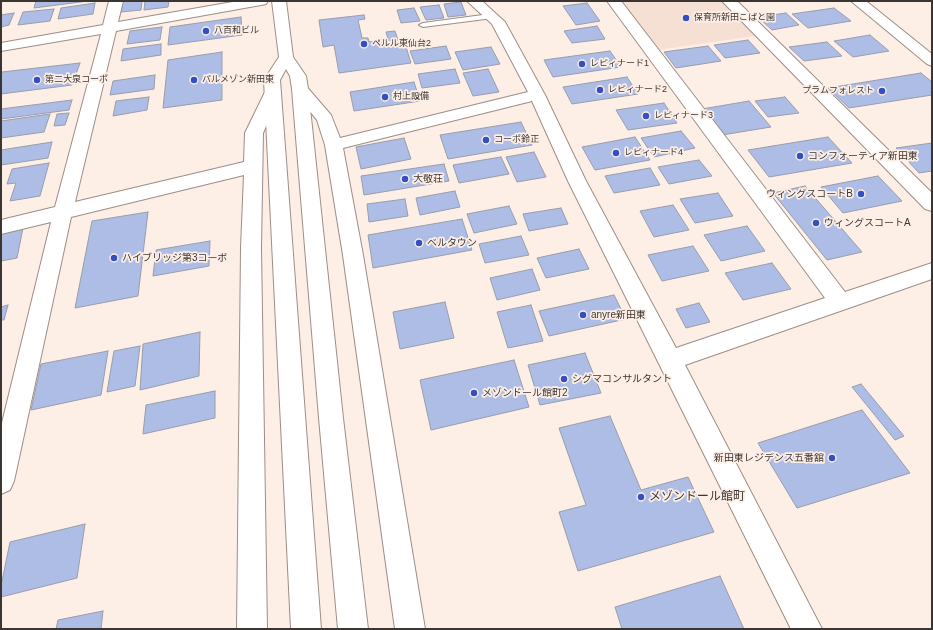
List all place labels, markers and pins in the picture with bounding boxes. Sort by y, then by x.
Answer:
marker: 保育所新田こばと園 [681,13,691,23]
place label: 保育所新田こばと園 [694,13,775,23]
marker: 八百和ビル [201,26,211,36]
place label: 八百和ビル [214,26,259,36]
marker: ペルル東仙台2 [359,39,369,49]
place label: ペルル東仙台2 [372,39,431,49]
marker: レピィナード1 [577,59,587,69]
place label: レピィナード1 [590,59,649,69]
marker: 第二大泉コーポ [32,75,42,85]
place label: 第二大泉コーポ [45,75,108,85]
marker: パルメゾン新田東 [189,75,199,85]
place label: パルメゾン新田東 [202,75,274,85]
marker: レピィナード2 [595,85,605,95]
place label: レピィナード2 [608,85,667,95]
place label: プラムフォレスト [802,86,874,96]
marker: プラムフォレスト [877,86,887,96]
marker: 村上設備 [380,92,390,102]
place label: 村上設備 [393,92,429,102]
marker: レピィナード3 [641,111,651,121]
place label: レピィナード3 [654,111,713,121]
marker: コーポ鈴正 [481,135,491,145]
place label: コーポ鈴正 [494,135,539,145]
marker: レピィナード4 [611,148,621,158]
place label: レピィナード4 [624,148,683,158]
place label: コンフォーティア新田東 [808,150,918,162]
marker: コンフォーティア新田東 [795,151,805,161]
place label: 大敬荘 [413,173,443,185]
marker: 大敬荘 [400,174,410,184]
place label: ウィングスコートB [766,188,853,200]
marker: ウィングスコートB [856,189,866,199]
place label: ウィングスコートA [824,217,911,229]
marker: ウィングスコートA [811,218,821,228]
place label: ベルタウン [427,237,477,249]
marker: ベルタウン [414,238,424,248]
place label: ハイブリッジ第3コーポ [122,252,228,264]
marker: ハイブリッジ第3コーポ [109,253,119,263]
place label: anyre新田東 [591,309,646,321]
marker: anyre新田東 [578,310,588,320]
place label: シグマコンサルタント [572,373,672,385]
marker: シグマコンサルタント [559,374,569,384]
place label: メゾンドール館町2 [482,387,568,399]
marker: メゾンドール館町2 [469,388,479,398]
place label: 新田東レジデンス五番舘 [714,452,824,464]
marker: 新田東レジデンス五番舘 [827,453,837,463]
place label: メゾンドール館町 [649,490,745,504]
marker: メゾンドール館町 [636,492,646,502]

